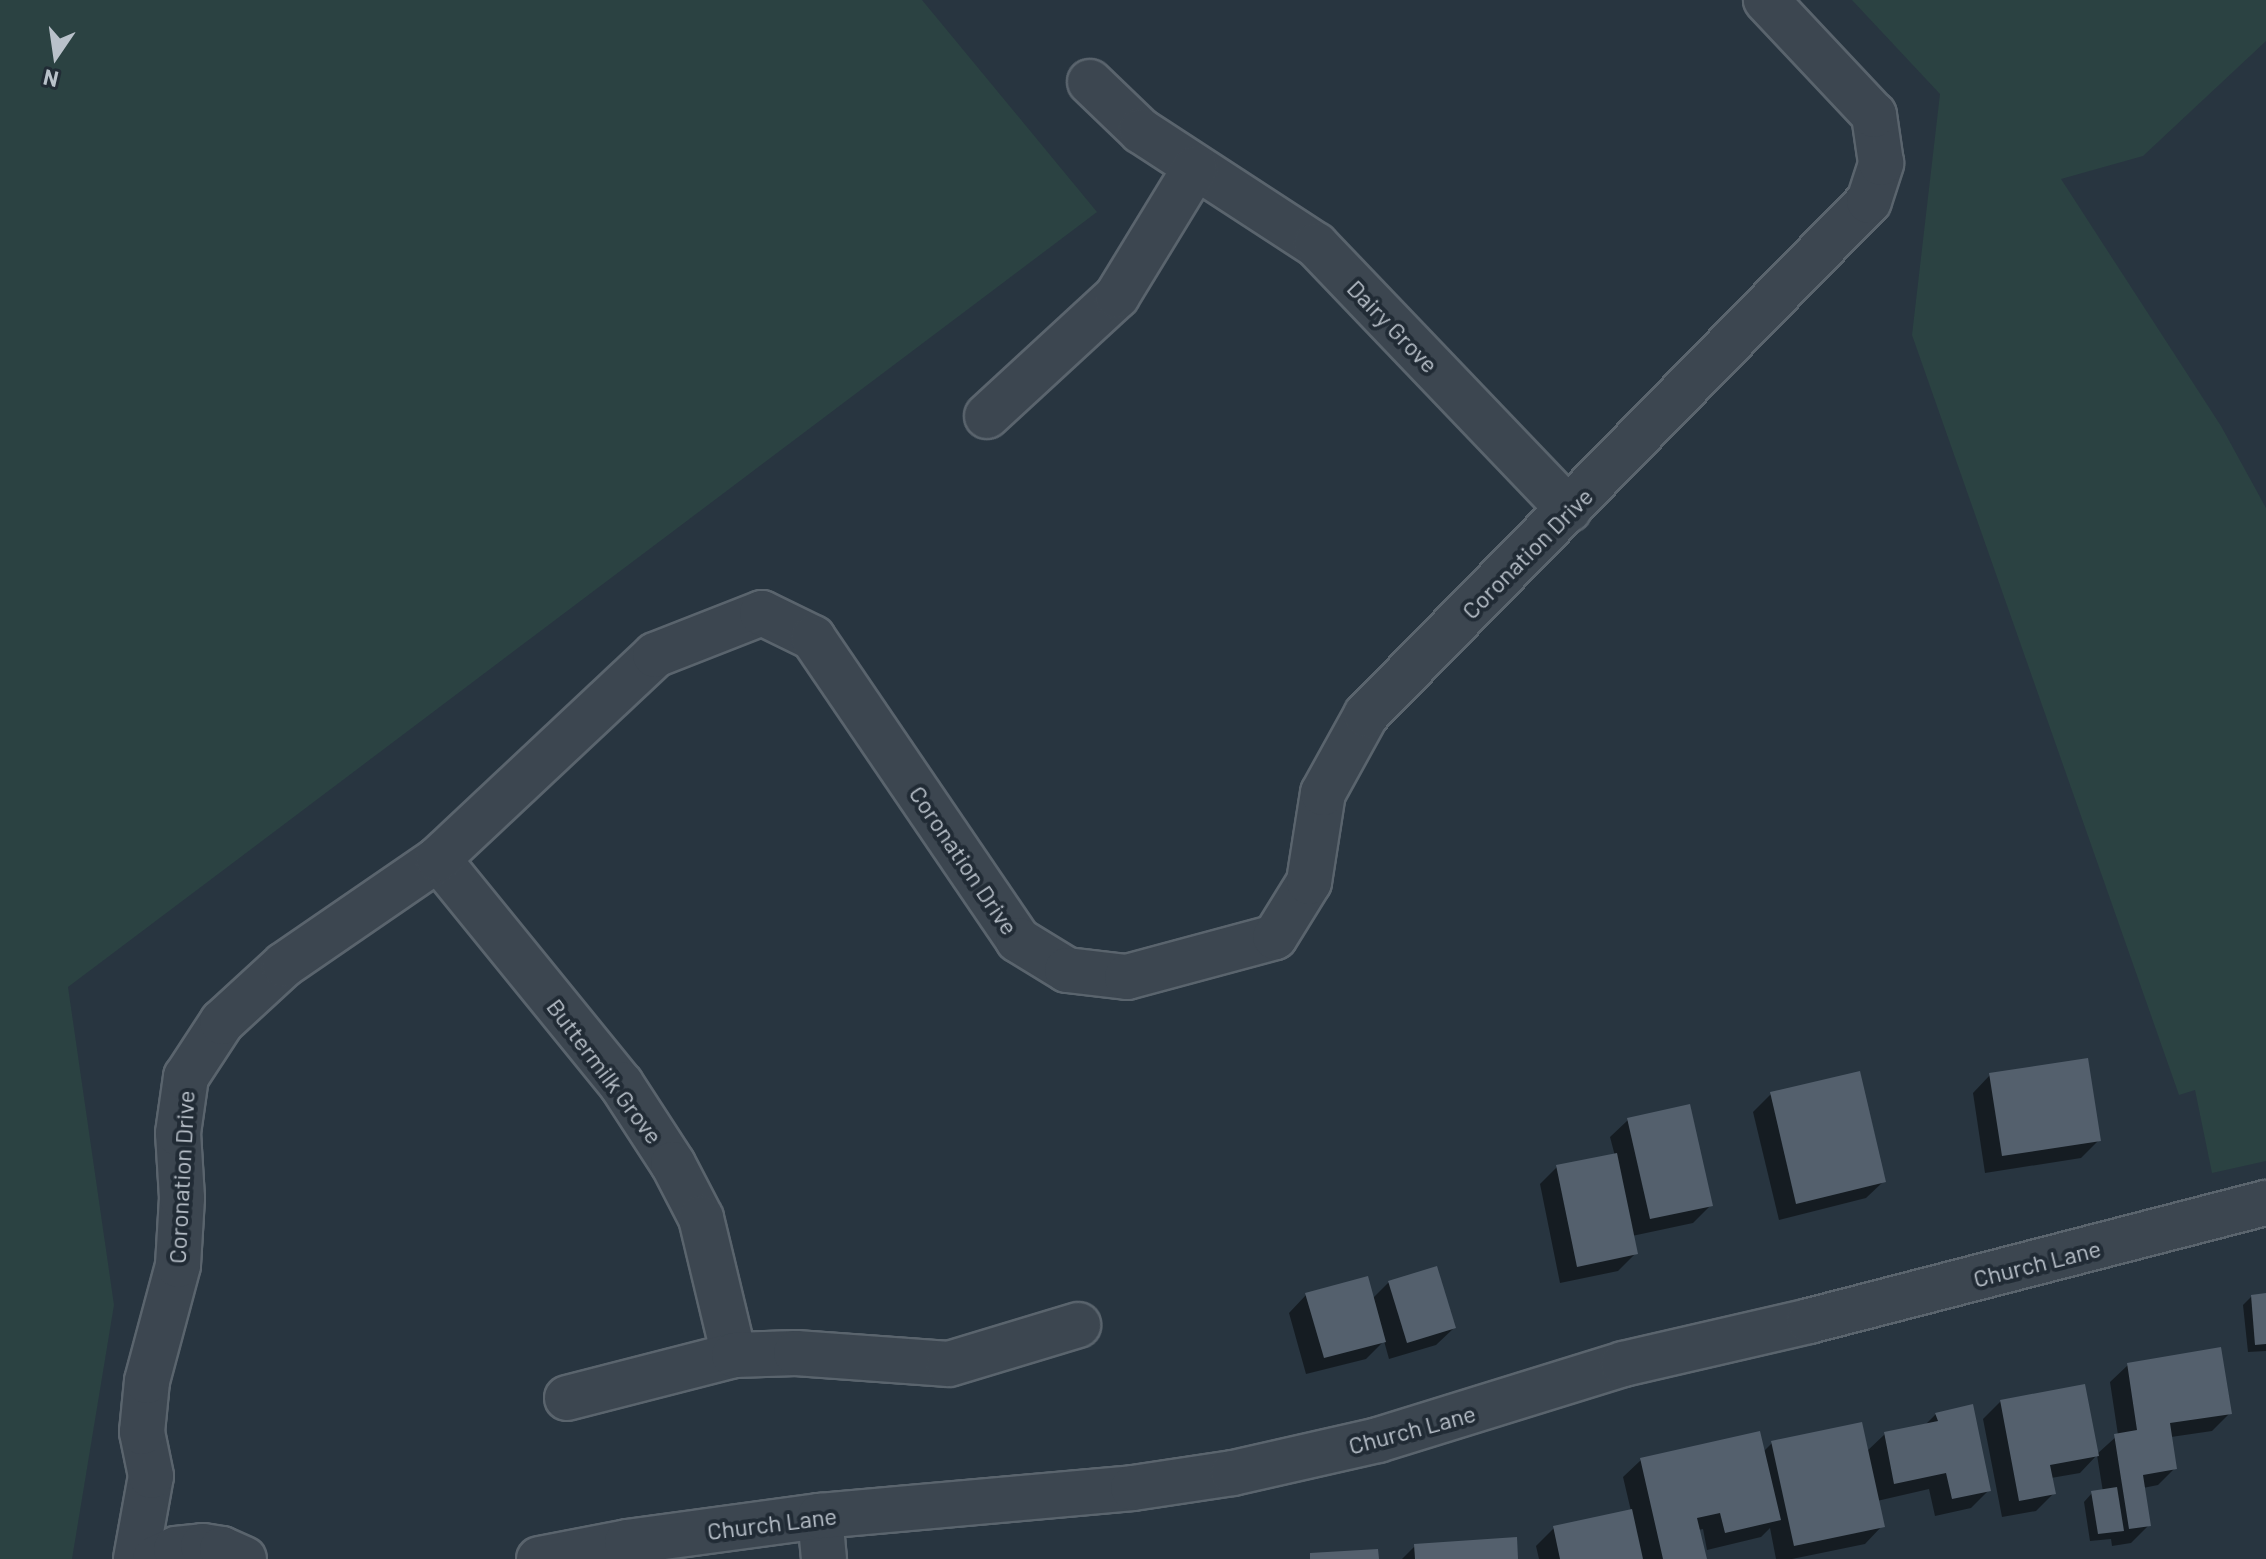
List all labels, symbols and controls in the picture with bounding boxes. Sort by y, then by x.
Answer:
north arrow [16,16,96,96]
text: N [41,65,61,94]
street label: Dairy Grove [1342,274,1444,378]
street label: Coronation Drive [1455,481,1599,625]
street label: Coronation Drive [904,780,1024,940]
street label: Buttermilk Grove [541,993,669,1149]
street label: Coronation Drive [162,1090,200,1264]
street label: Church Lane [1970,1233,2104,1293]
street label: Church Lane [1345,1398,1479,1460]
street label: Church Lane [705,1501,839,1545]

